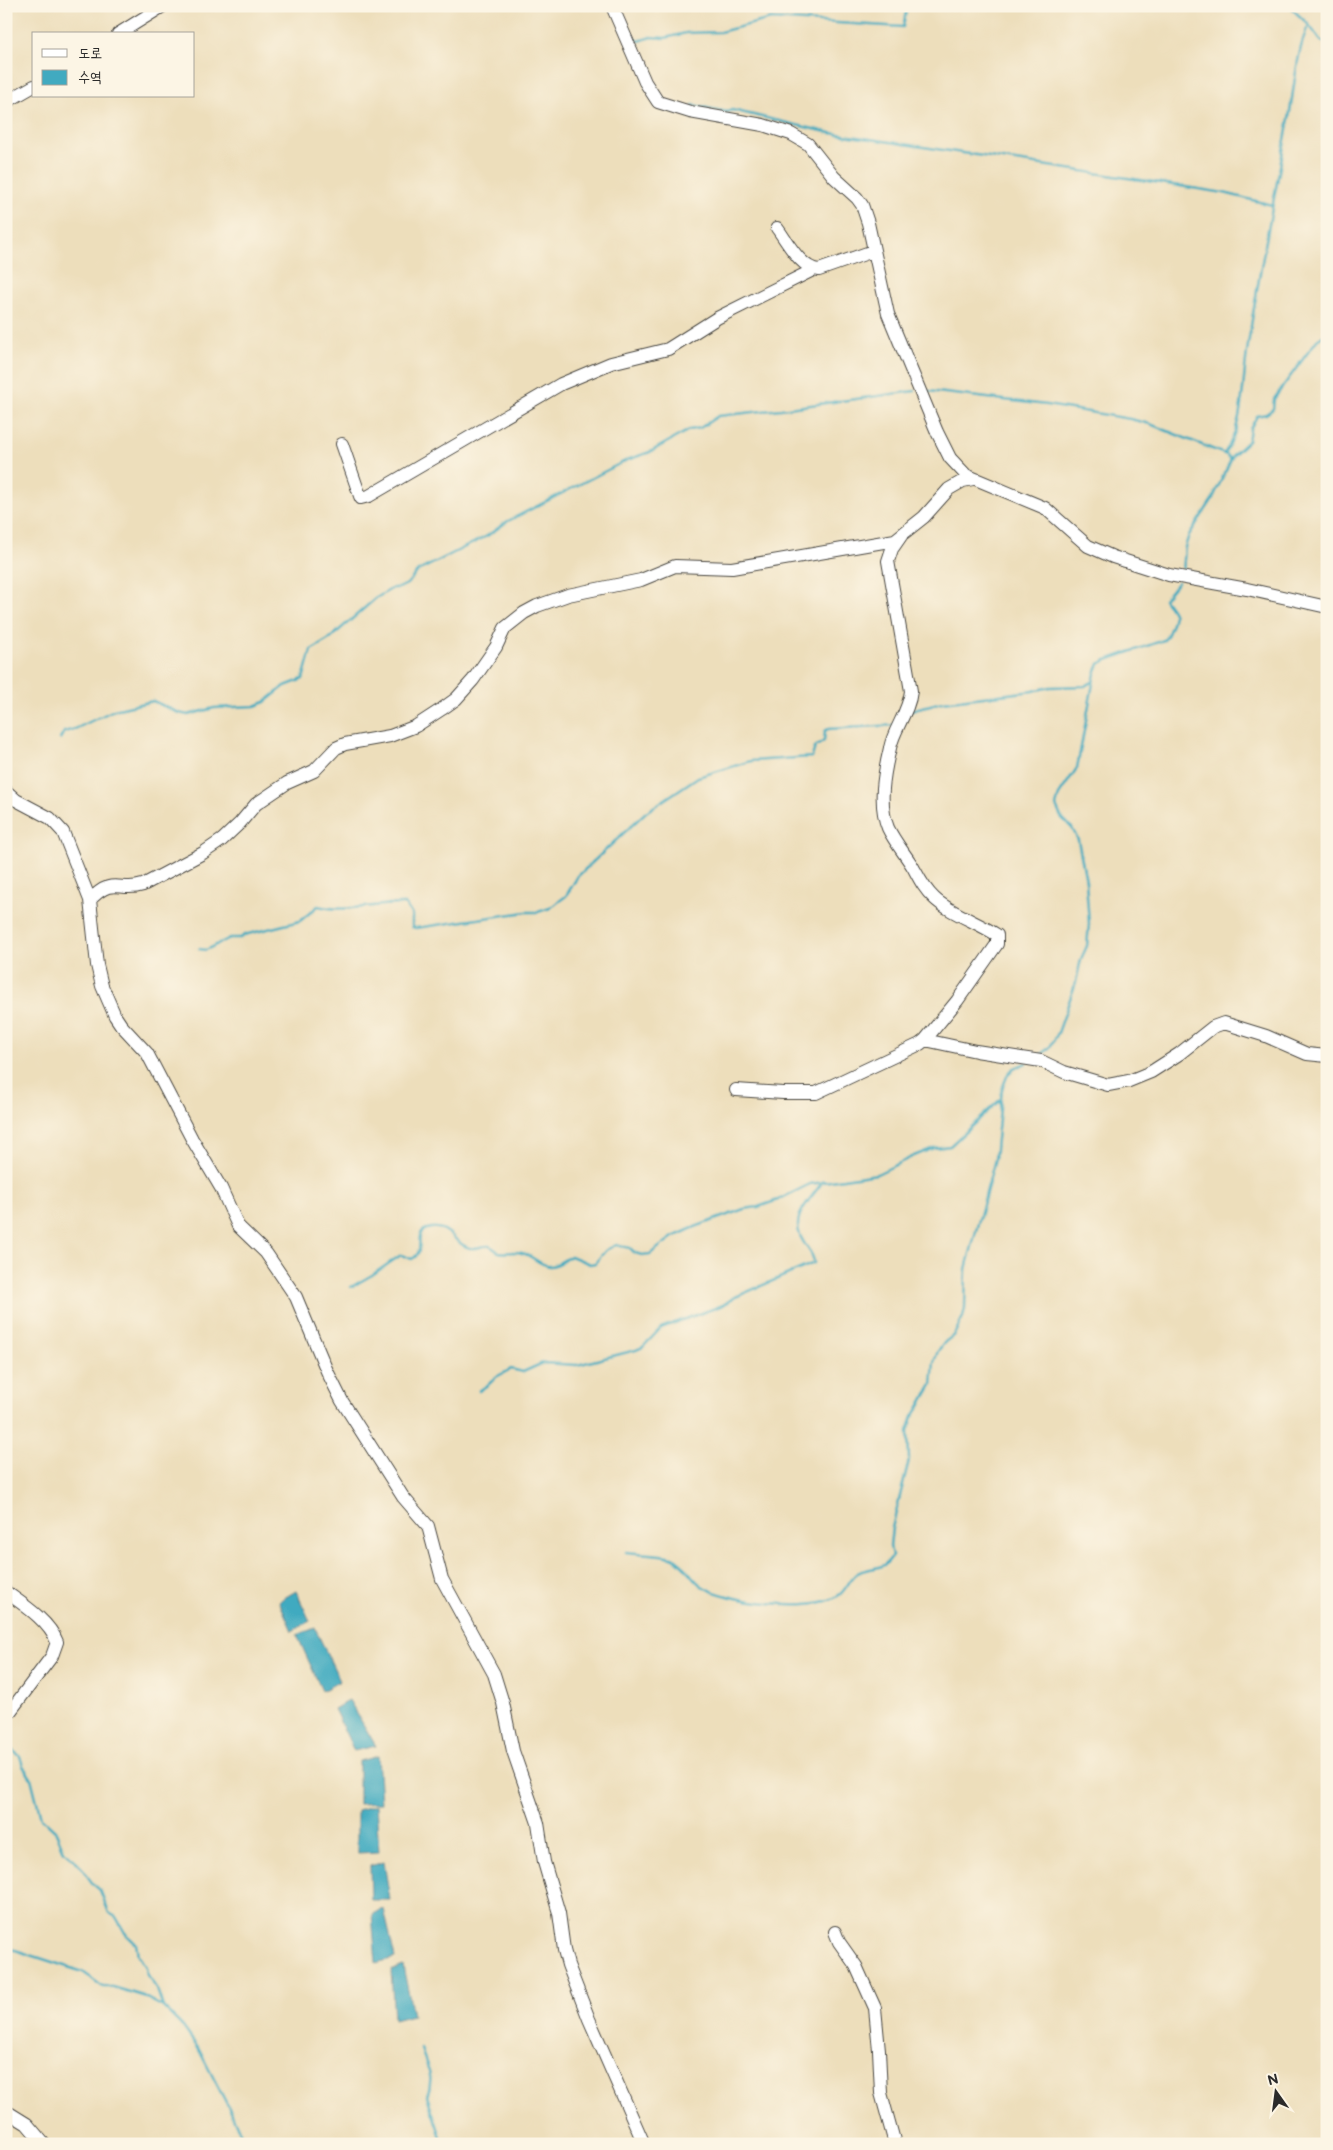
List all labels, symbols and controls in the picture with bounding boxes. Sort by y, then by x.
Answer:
legend [32,32,195,98]
text: 도로 [78,44,102,63]
text: 수역 [78,68,102,87]
north arrow [1250,2068,1300,2118]
text: N [1266,2070,1280,2089]

